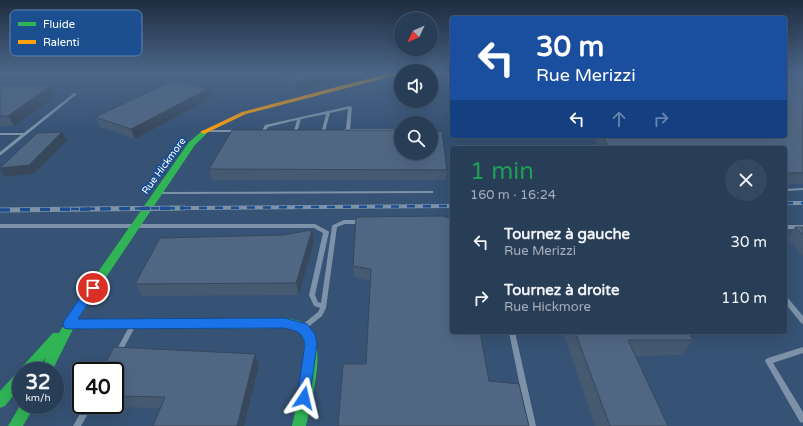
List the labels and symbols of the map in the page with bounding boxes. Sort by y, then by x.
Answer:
legend [10,10,142,56]
north arrow [394,12,438,56]
text: Fluide [43,18,75,31]
text: Ralenti [43,36,80,49]
street label: Rue Hickmore [140,135,189,197]
pin [76,271,110,305]
speed limit sign: 40 [72,362,124,414]
position arrow [283,377,325,419]

